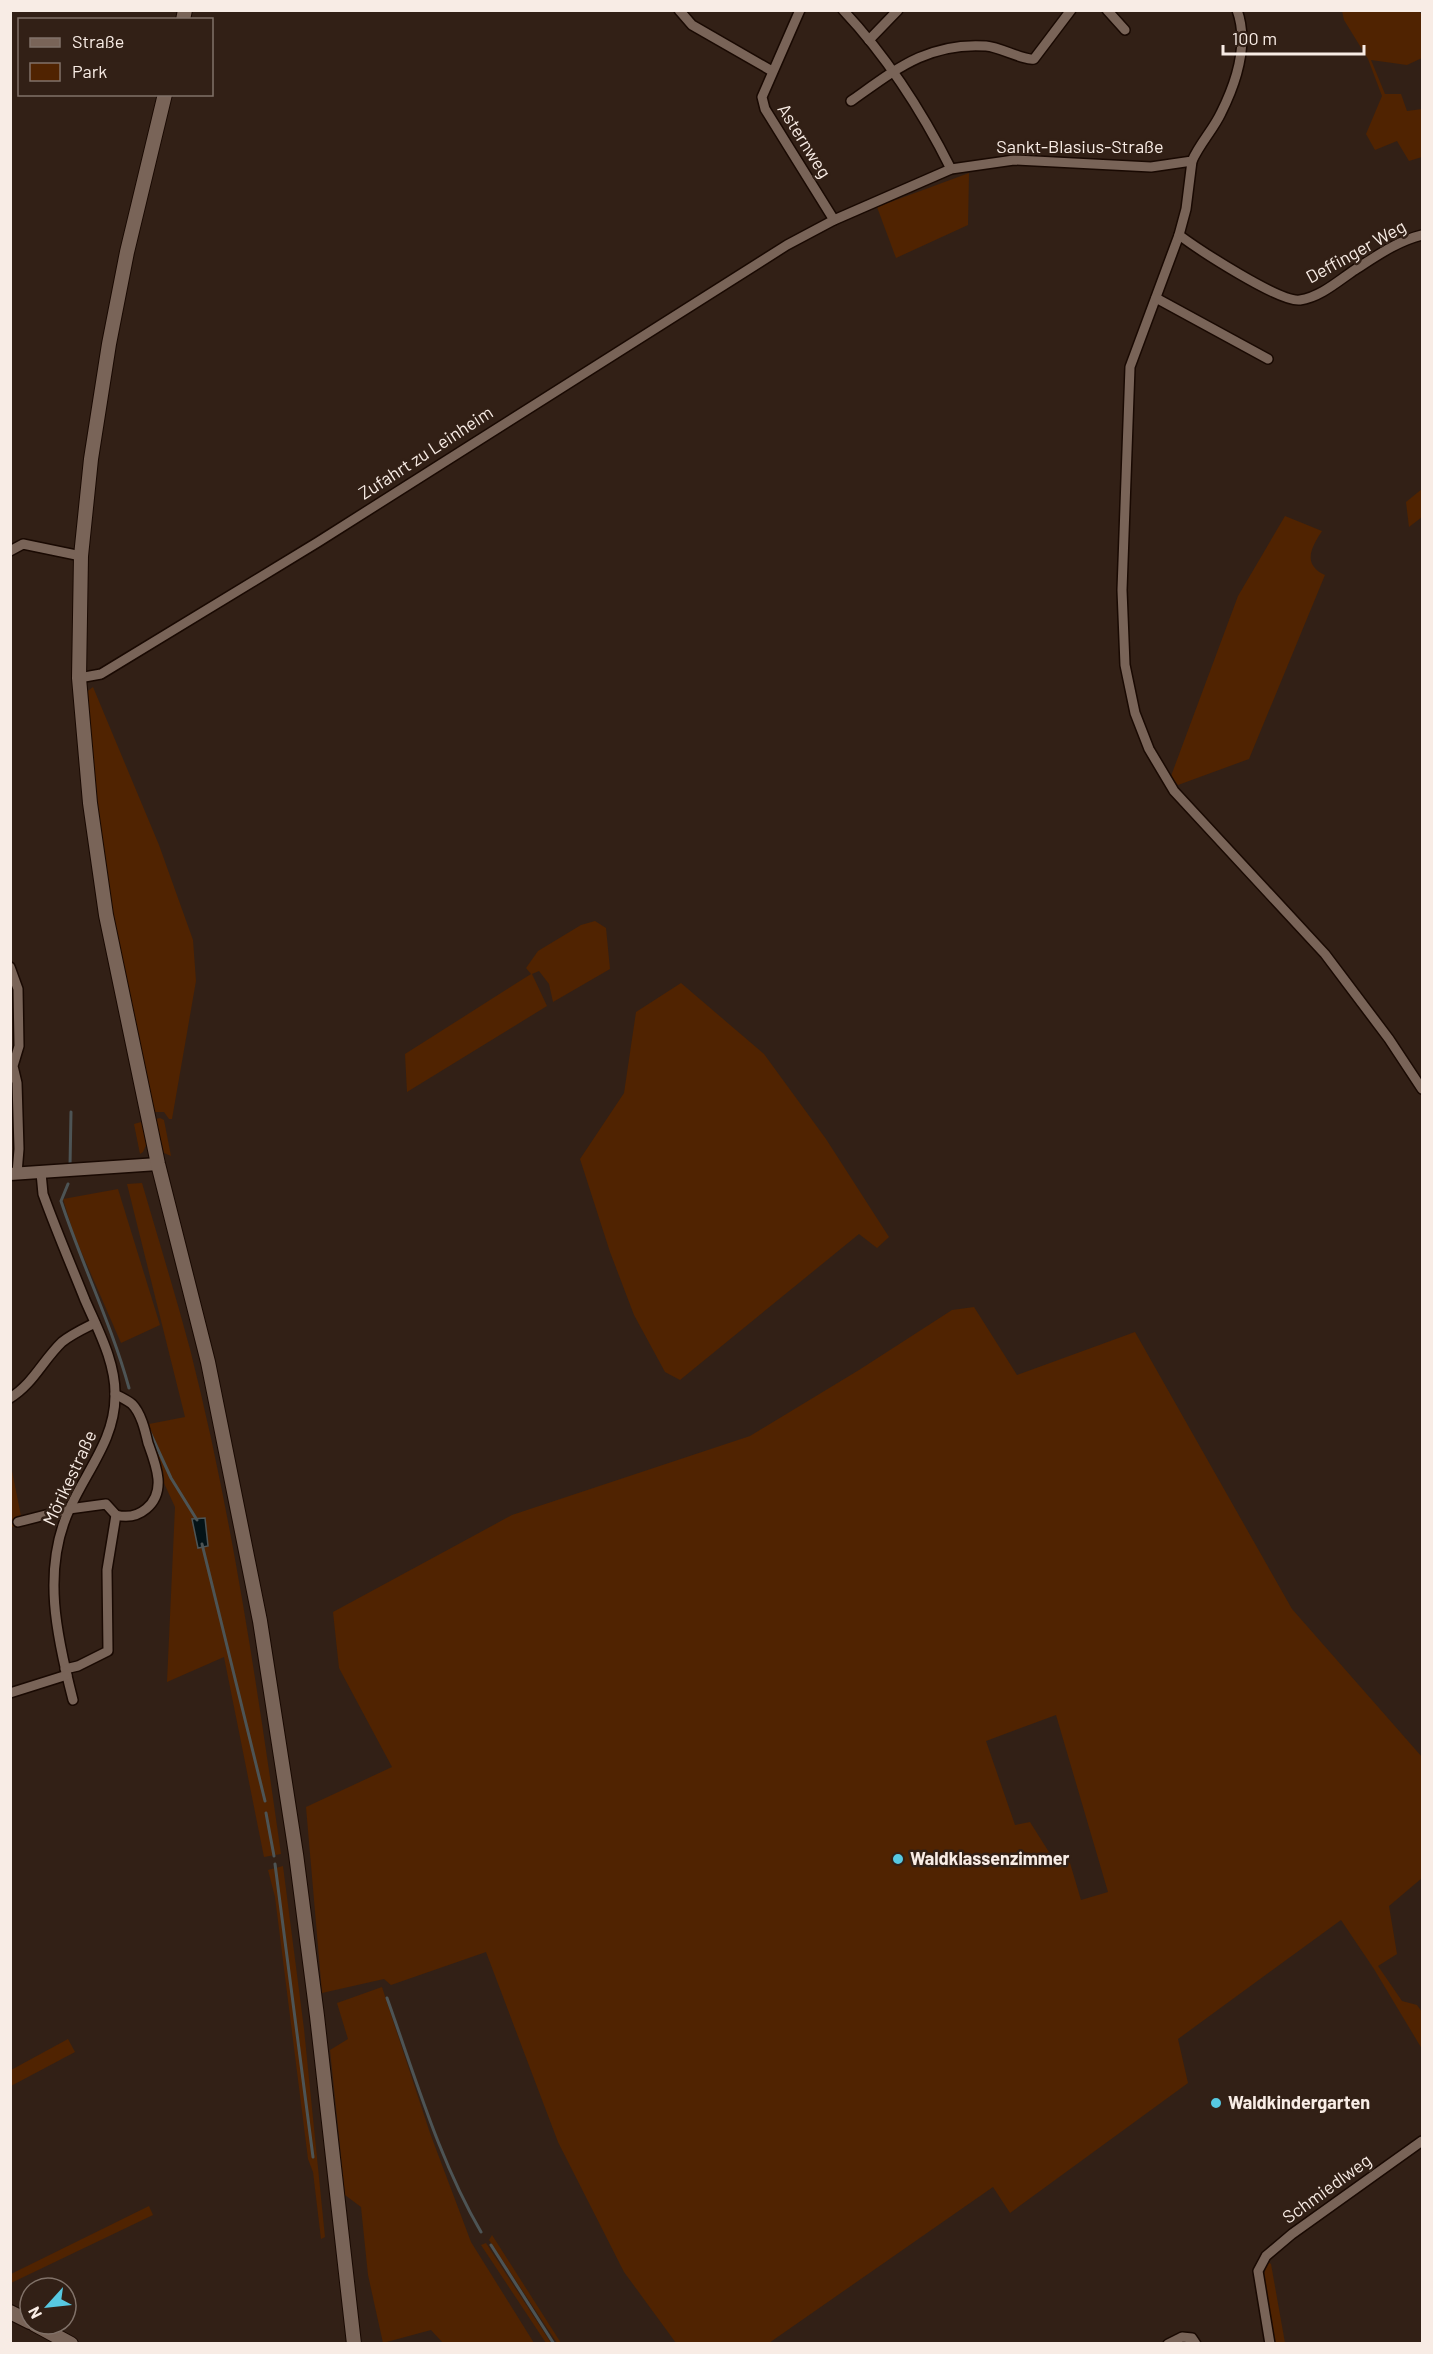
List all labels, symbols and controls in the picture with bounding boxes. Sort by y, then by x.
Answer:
legend [18,18,213,96]
scale bar [1223,18,1364,56]
text: 100 m [1232,27,1277,49]
text: Straße [72,30,124,52]
text: Park [72,60,107,82]
street label: Asternweg [773,99,836,182]
street label: Sankt-Blasius-Straße [996,135,1164,157]
street label: Deffinger Weg [1302,215,1409,288]
street label: Zufahrt zu Leinheim [354,401,497,504]
street label: Mörikestraße [38,1427,101,1529]
place label: Waldklassenzimmer [910,1847,1070,1869]
marker: Waldklassenzimmer [891,1852,905,1866]
place label: Waldkindergarten [1228,2091,1370,2113]
marker: Waldkindergarten [1209,2096,1223,2110]
street label: Schmiedlweg [1278,2149,1375,2228]
north arrow [18,2276,78,2336]
text: N [23,2304,45,2322]

